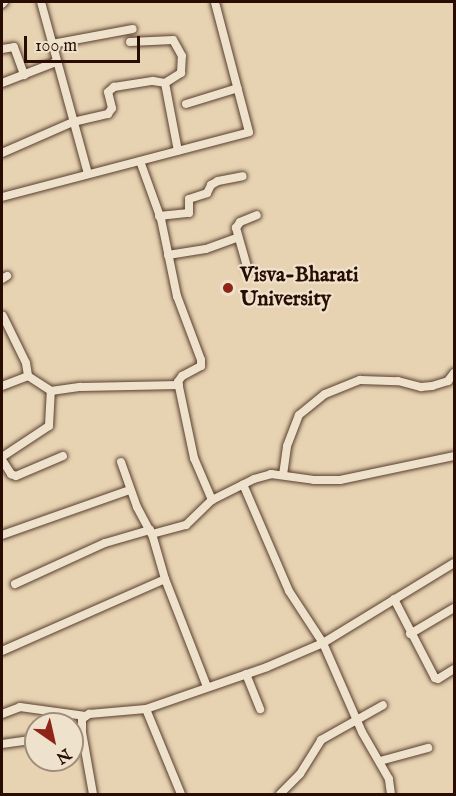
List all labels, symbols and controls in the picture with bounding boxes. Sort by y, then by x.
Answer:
scale bar [27,24,142,62]
text: 100 m [35,35,77,58]
place label: Visva-Bharati University [240,263,359,313]
marker: Visva-Bharati University [221,281,235,295]
north arrow [24,712,84,772]
text: N [52,743,74,767]

